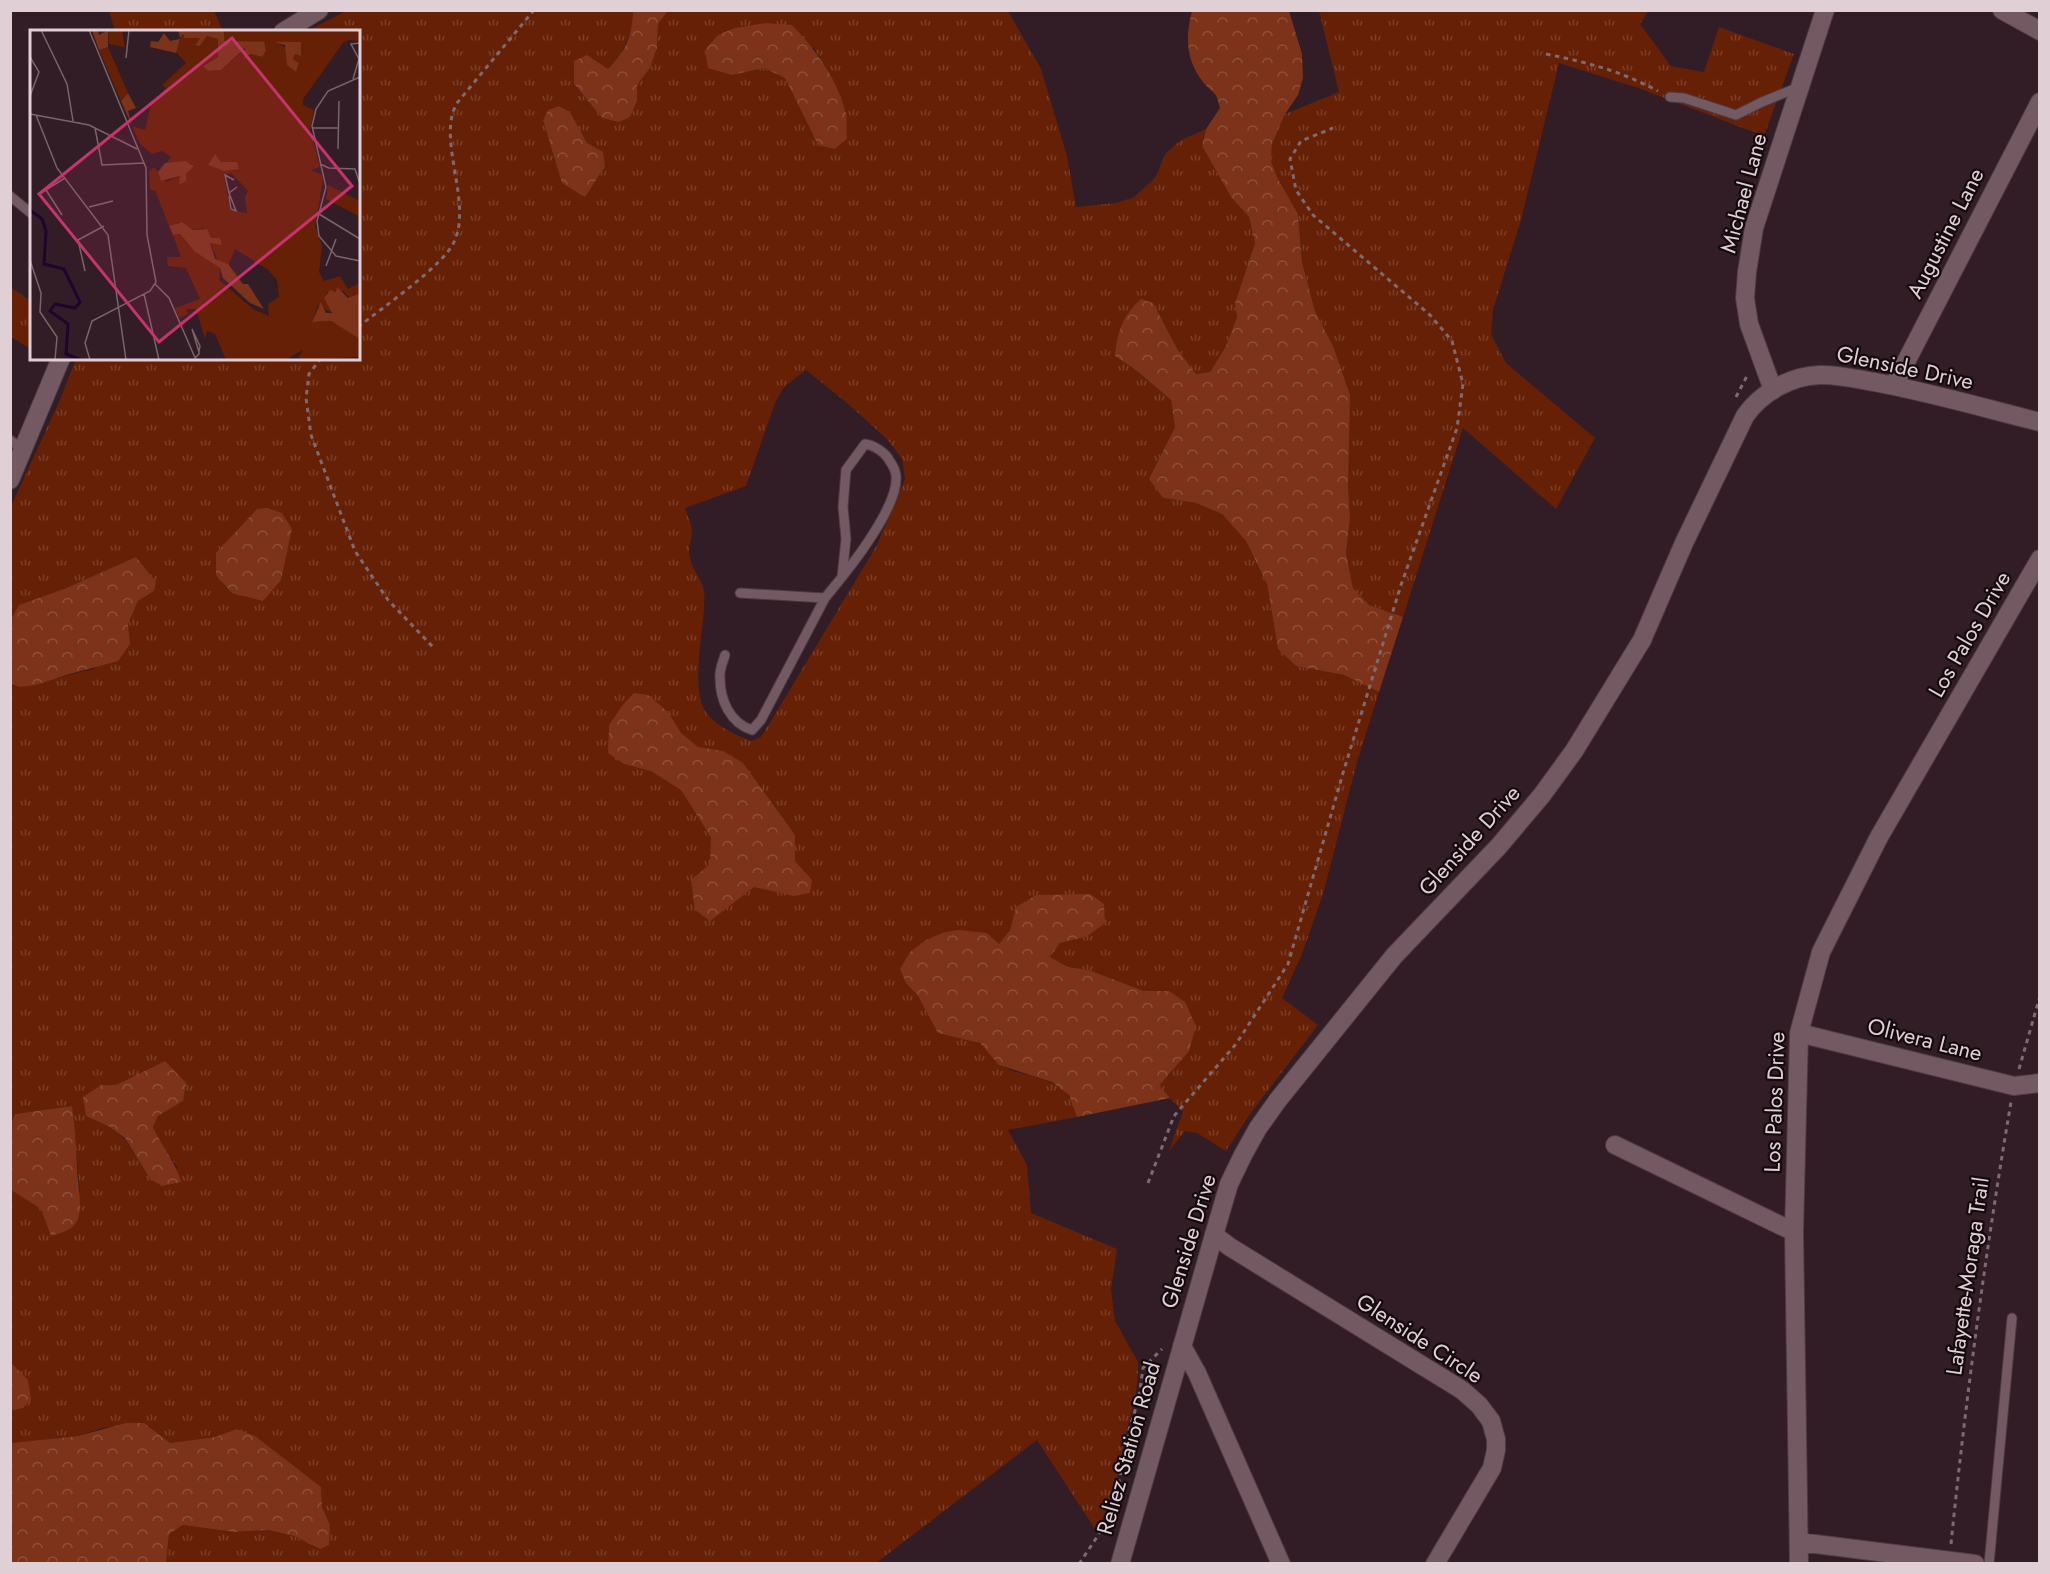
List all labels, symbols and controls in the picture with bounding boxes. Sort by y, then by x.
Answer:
inset map [30,30,360,360]
street label: Michael Lane [1712,130,1774,256]
street label: Augustine Lane [1898,162,1992,304]
street label: Glenside Drive [1834,337,1976,397]
street label: Los Palos Drive [1920,565,2018,703]
street label: Glenside Drive [1411,778,1527,902]
street label: Olivera Lane [1864,1009,1986,1069]
street label: Los Palos Drive [1756,1031,1792,1173]
street label: Glenside Drive [1152,1170,1224,1312]
street label: Lafayette-Moraga Trail [1937,1175,1997,1377]
street label: Glenside Circle [1350,1285,1490,1391]
street label: Reliez Station Road [1088,1358,1168,1538]

